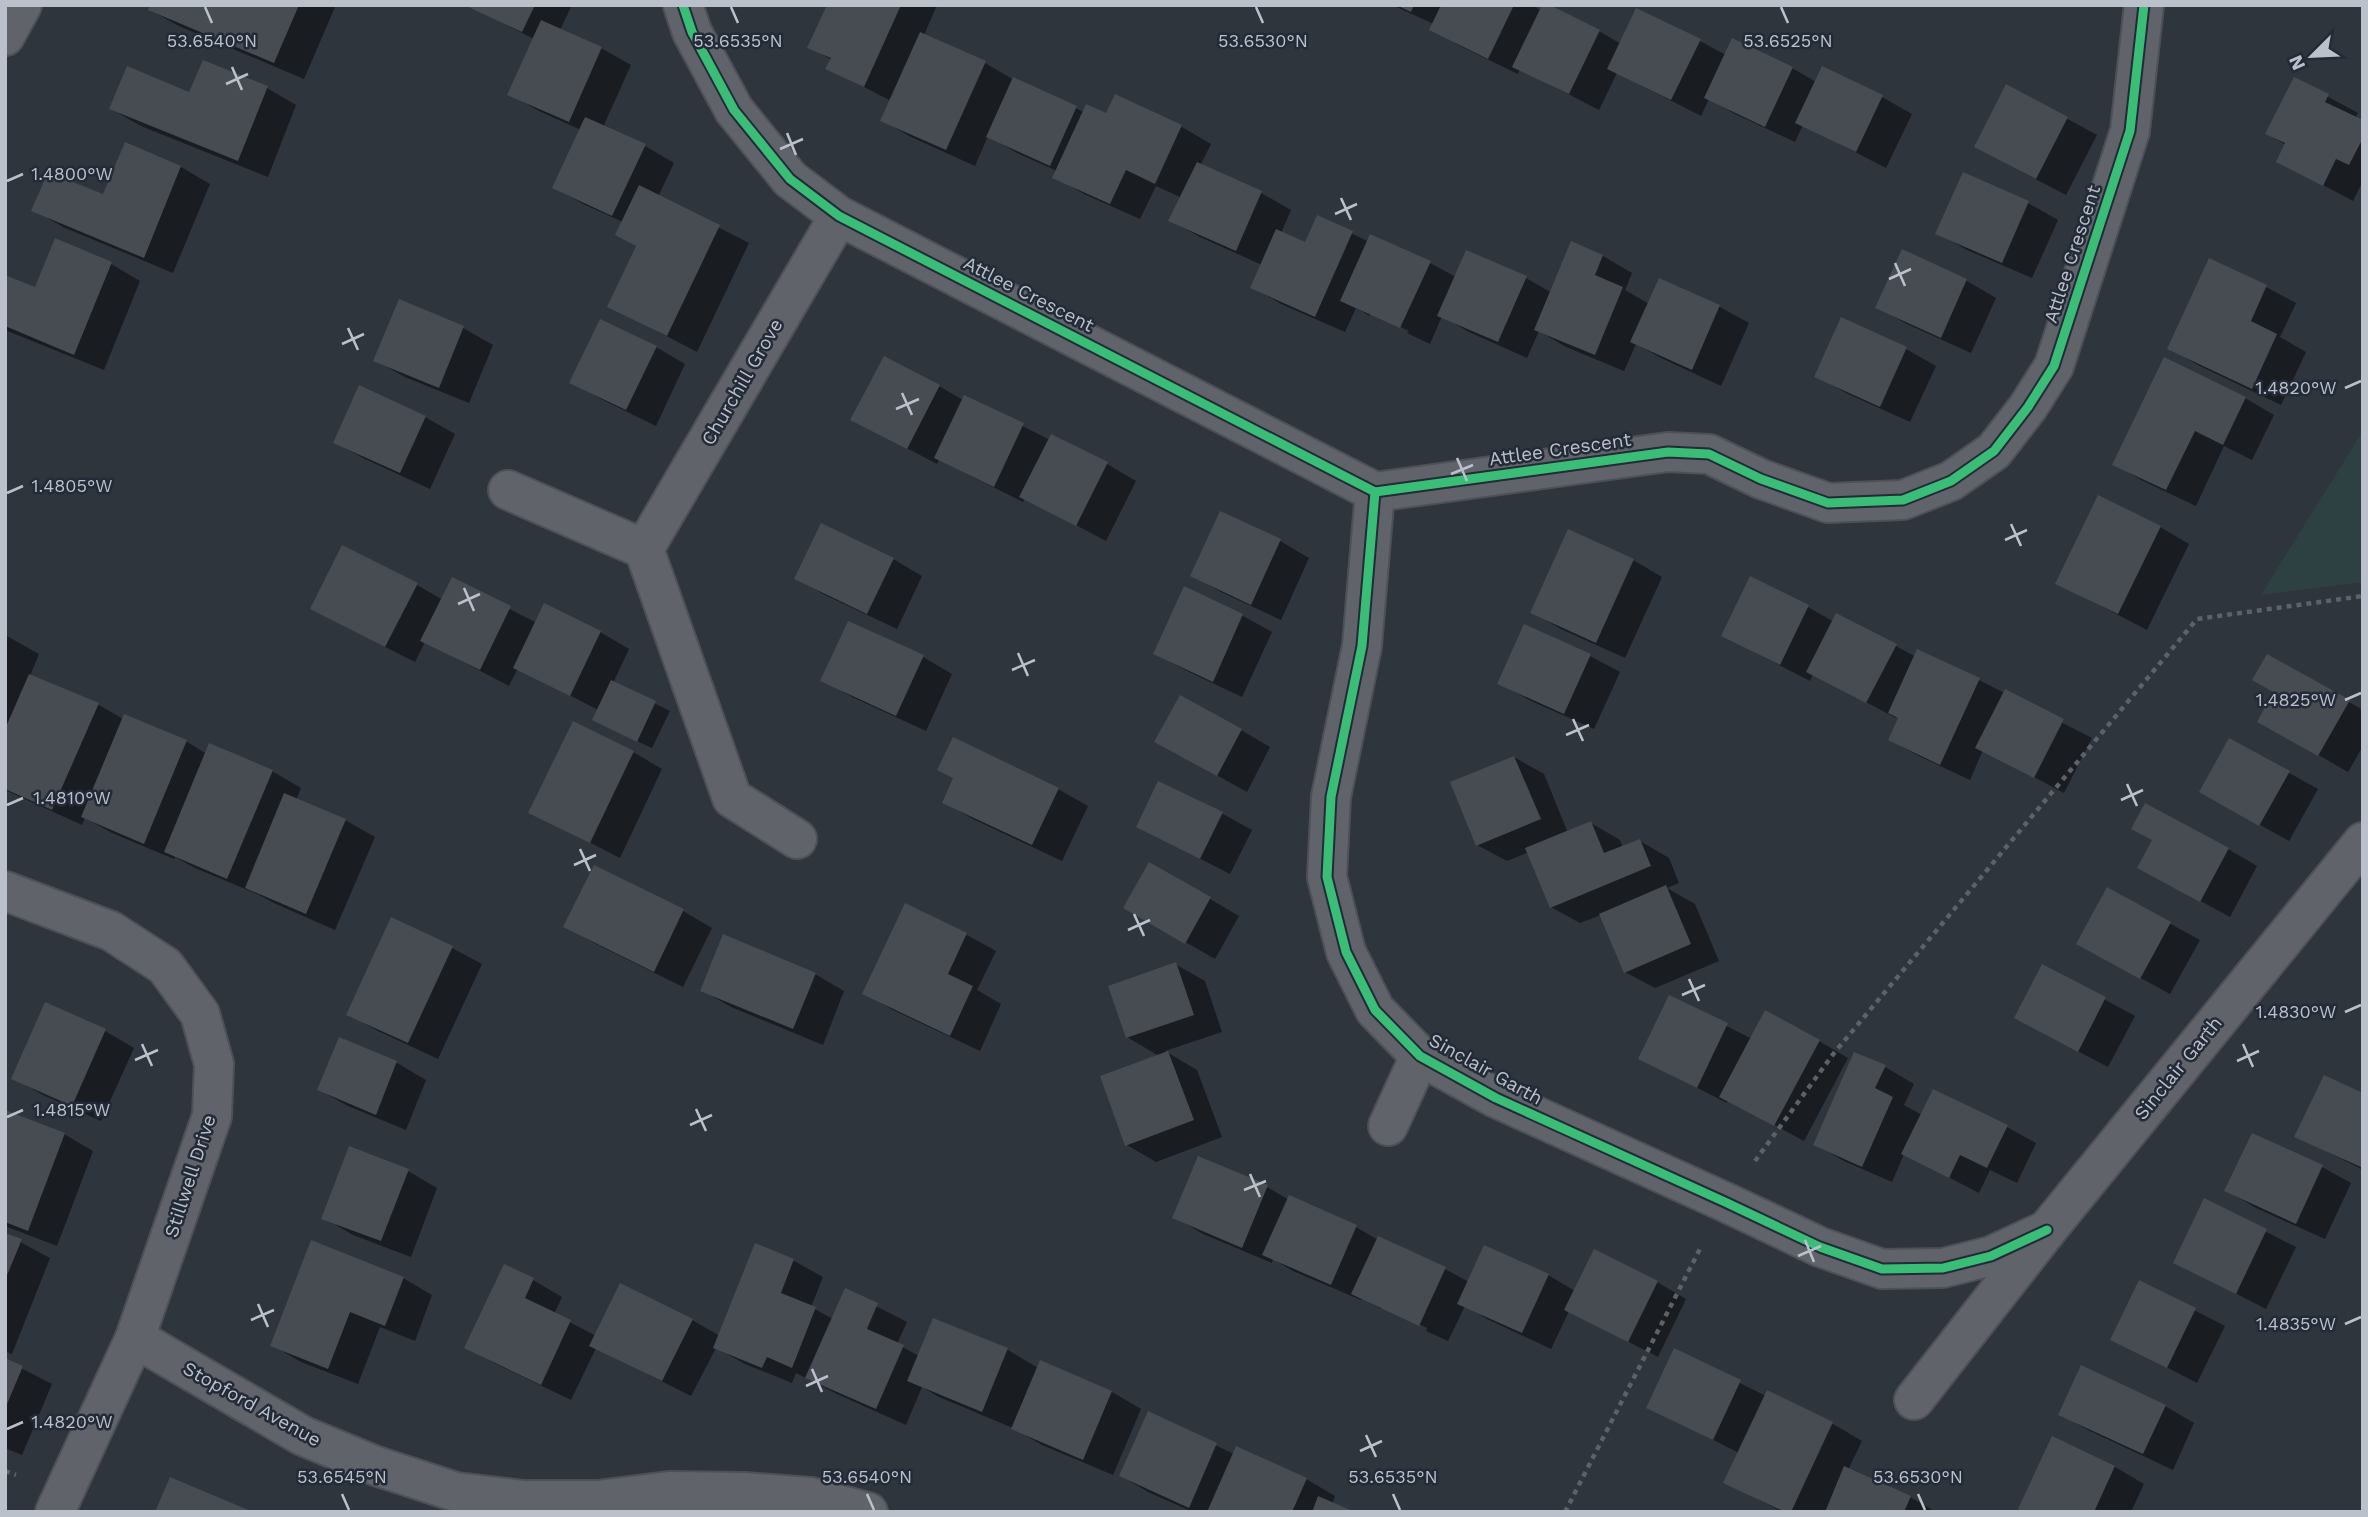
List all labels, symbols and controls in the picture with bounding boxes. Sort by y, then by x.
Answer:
north arrow [2277,21,2347,91]
text: 53.6540°N [167,30,257,51]
text: 53.6535°N [693,30,783,51]
text: 53.6530°N [1218,30,1308,51]
text: 53.6525°N [1743,30,1833,51]
text: N [2284,52,2310,74]
text: 1.4800°W [31,163,113,184]
street label: Attlee Crescent [2039,182,2105,326]
street label: Attlee Crescent [960,251,1098,337]
street label: Churchill Grove [696,315,788,449]
text: 1.4820°W [2256,377,2336,398]
street label: Attlee Crescent [1487,428,1633,470]
text: 1.4805°W [32,475,112,496]
text: 1.4825°W [2256,689,2336,710]
text: 1.4810°W [33,787,111,808]
text: 1.4830°W [2256,1001,2336,1022]
street label: Sinclair Garth [2129,1012,2227,1124]
street label: Sinclair Garth [1425,1028,1547,1110]
text: 1.4815°W [34,1099,110,1120]
street label: Stillwell Drive [159,1112,221,1240]
text: 1.4835°W [2256,1313,2336,1334]
street label: Stopford Avenue [179,1357,325,1451]
text: 1.4820°W [32,1411,112,1432]
text: 53.6545°N [297,1466,387,1487]
text: 53.6540°N [822,1466,912,1487]
text: 53.6535°N [1348,1466,1438,1487]
text: 53.6530°N [1873,1466,1963,1487]

